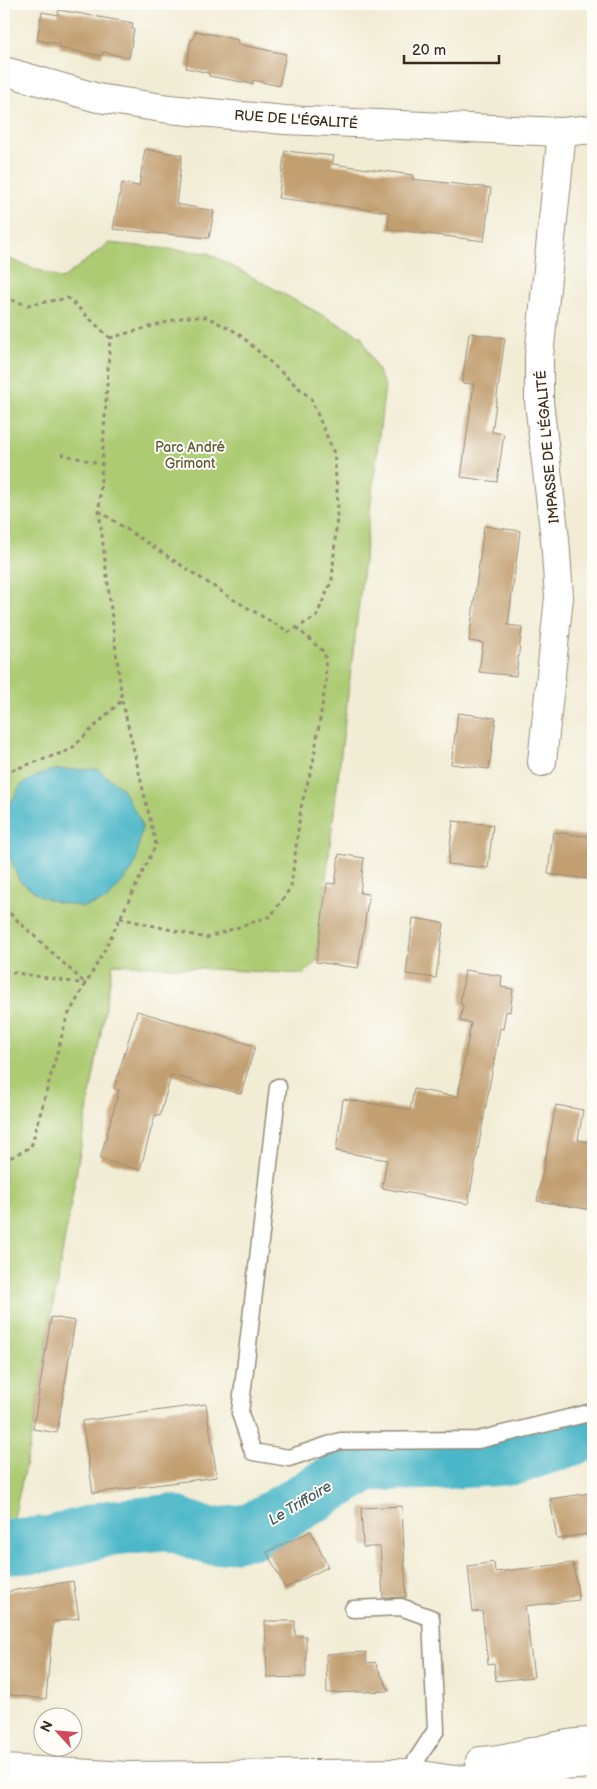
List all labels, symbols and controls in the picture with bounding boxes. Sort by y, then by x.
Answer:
scale bar [404,32,500,64]
text: 20 m [412,41,446,60]
street label: RUE DE L'ÉGALITÉ [234,106,358,132]
street label: IMPASSE DE L'ÉGALITÉ [531,370,563,524]
park label: Parc André Grimont [155,439,225,472]
water label: Le Triffoire [265,1477,336,1530]
north arrow [32,1706,82,1756]
text: N [37,1718,57,1735]

